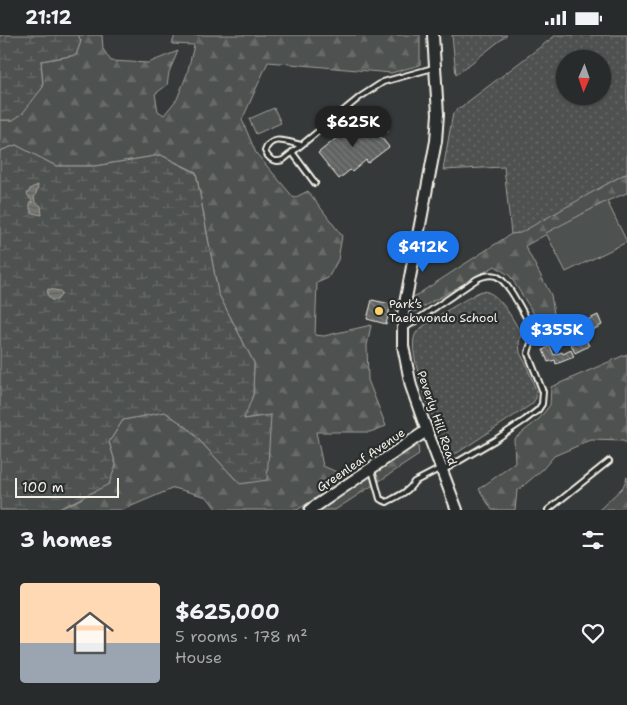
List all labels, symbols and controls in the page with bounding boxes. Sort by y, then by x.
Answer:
text: 21:12 [25,5,72,30]
north arrow [556,50,611,105]
map controls [556,50,611,105]
pin: $625K [318,105,388,148]
text: $625K [326,111,380,132]
pin: $412K [388,231,458,273]
text: $412K [398,236,448,257]
place label: Park’s Taekwondo School [389,296,498,326]
marker: Park’s Taekwondo School [373,305,385,317]
pin: $355K [522,313,592,356]
text: $355K [531,319,583,340]
street label: Peverly Hill Road [413,369,461,468]
street label: Greenleaf Avenue [314,424,408,495]
scale bar [15,475,119,498]
text: 100 m [22,478,64,496]
text: 3 homes [20,526,112,554]
icon: filters [579,526,607,554]
text: $625,000 [175,598,280,626]
icon: home [60,603,120,663]
icon: heart [579,619,607,647]
text: 5 rooms · 178 m² [175,626,308,647]
text: House [175,647,222,668]

